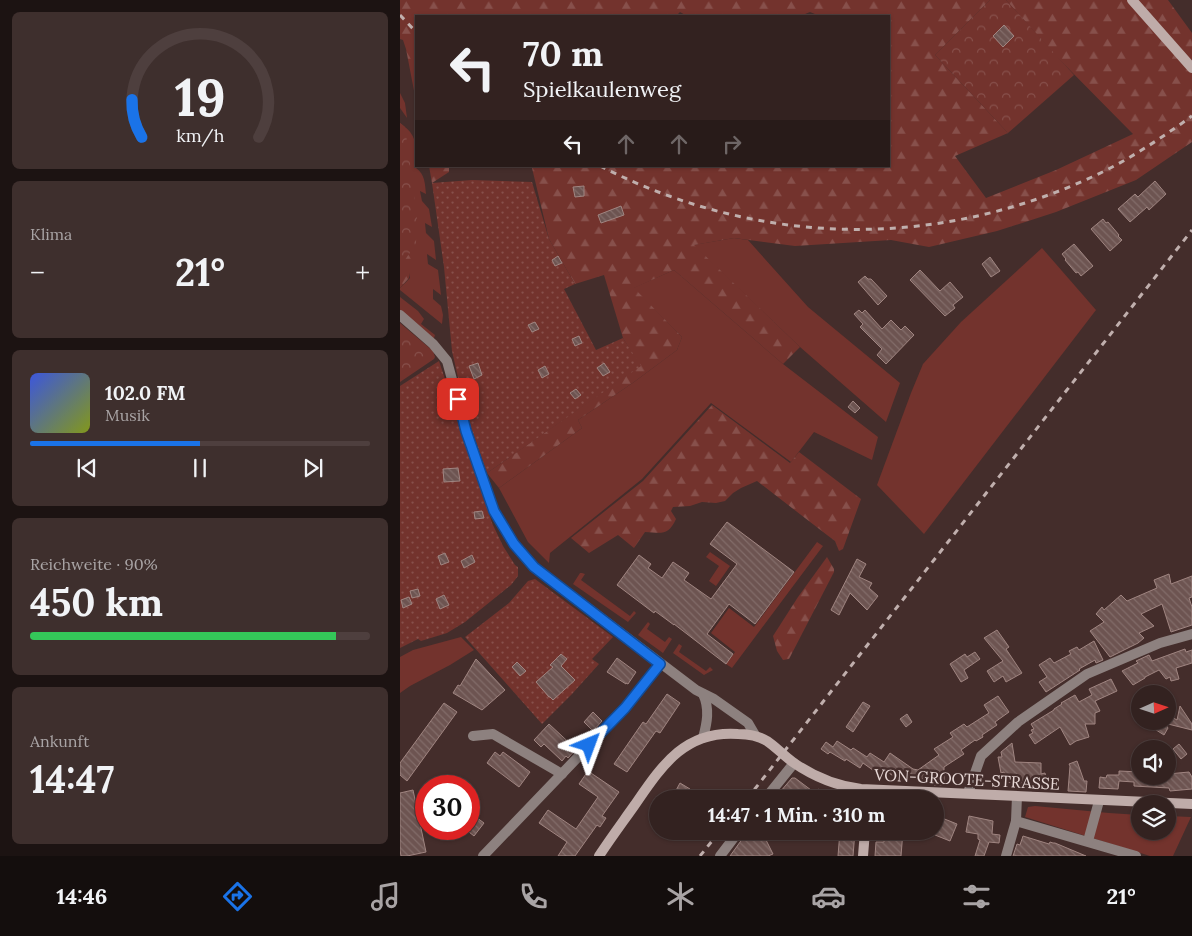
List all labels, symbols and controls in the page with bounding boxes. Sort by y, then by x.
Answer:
text: 70 m [523,31,603,76]
icon: left [440,35,505,100]
text: 19 [174,64,226,130]
text: Spielkaulenweg [523,75,681,103]
text: km/h [176,124,224,147]
icon: left [559,130,587,158]
icon: ahead [612,130,640,158]
icon: ahead [665,130,693,158]
icon: right [718,130,746,158]
text: Klima [30,224,72,244]
text: 21° [175,248,225,296]
text: − [30,255,45,291]
text: + [355,255,370,291]
pin [437,378,479,420]
text: 102.0 FM [105,381,185,405]
icon: arrive [444,385,472,413]
text: Musik [105,405,150,425]
icon: previous [73,454,101,482]
icon: pause [186,454,214,482]
icon: next [299,454,327,482]
text: Reichweite · 90% [30,554,158,574]
text: 450 km [30,578,163,626]
north arrow [1131,685,1176,730]
map controls [1131,685,1176,840]
position arrow [562,718,614,770]
text: Ankunft [30,731,89,751]
button: sound [1131,740,1176,785]
text: 14:47 [30,755,114,803]
street label: VON-GROOTE-STRASSE [873,764,1060,794]
speed limit sign: 30 [415,775,480,840]
button: layers [1131,795,1176,840]
text: 14:47 · 1 Min. · 310 m [708,803,885,827]
icon: directions [220,879,255,914]
icon: music [368,879,403,914]
icon: phone [516,879,551,914]
icon: climate [663,879,698,914]
icon: car [811,879,846,914]
icon: filters [959,879,994,914]
text: 14:46 [56,882,108,910]
text: 21° [1107,882,1136,910]

